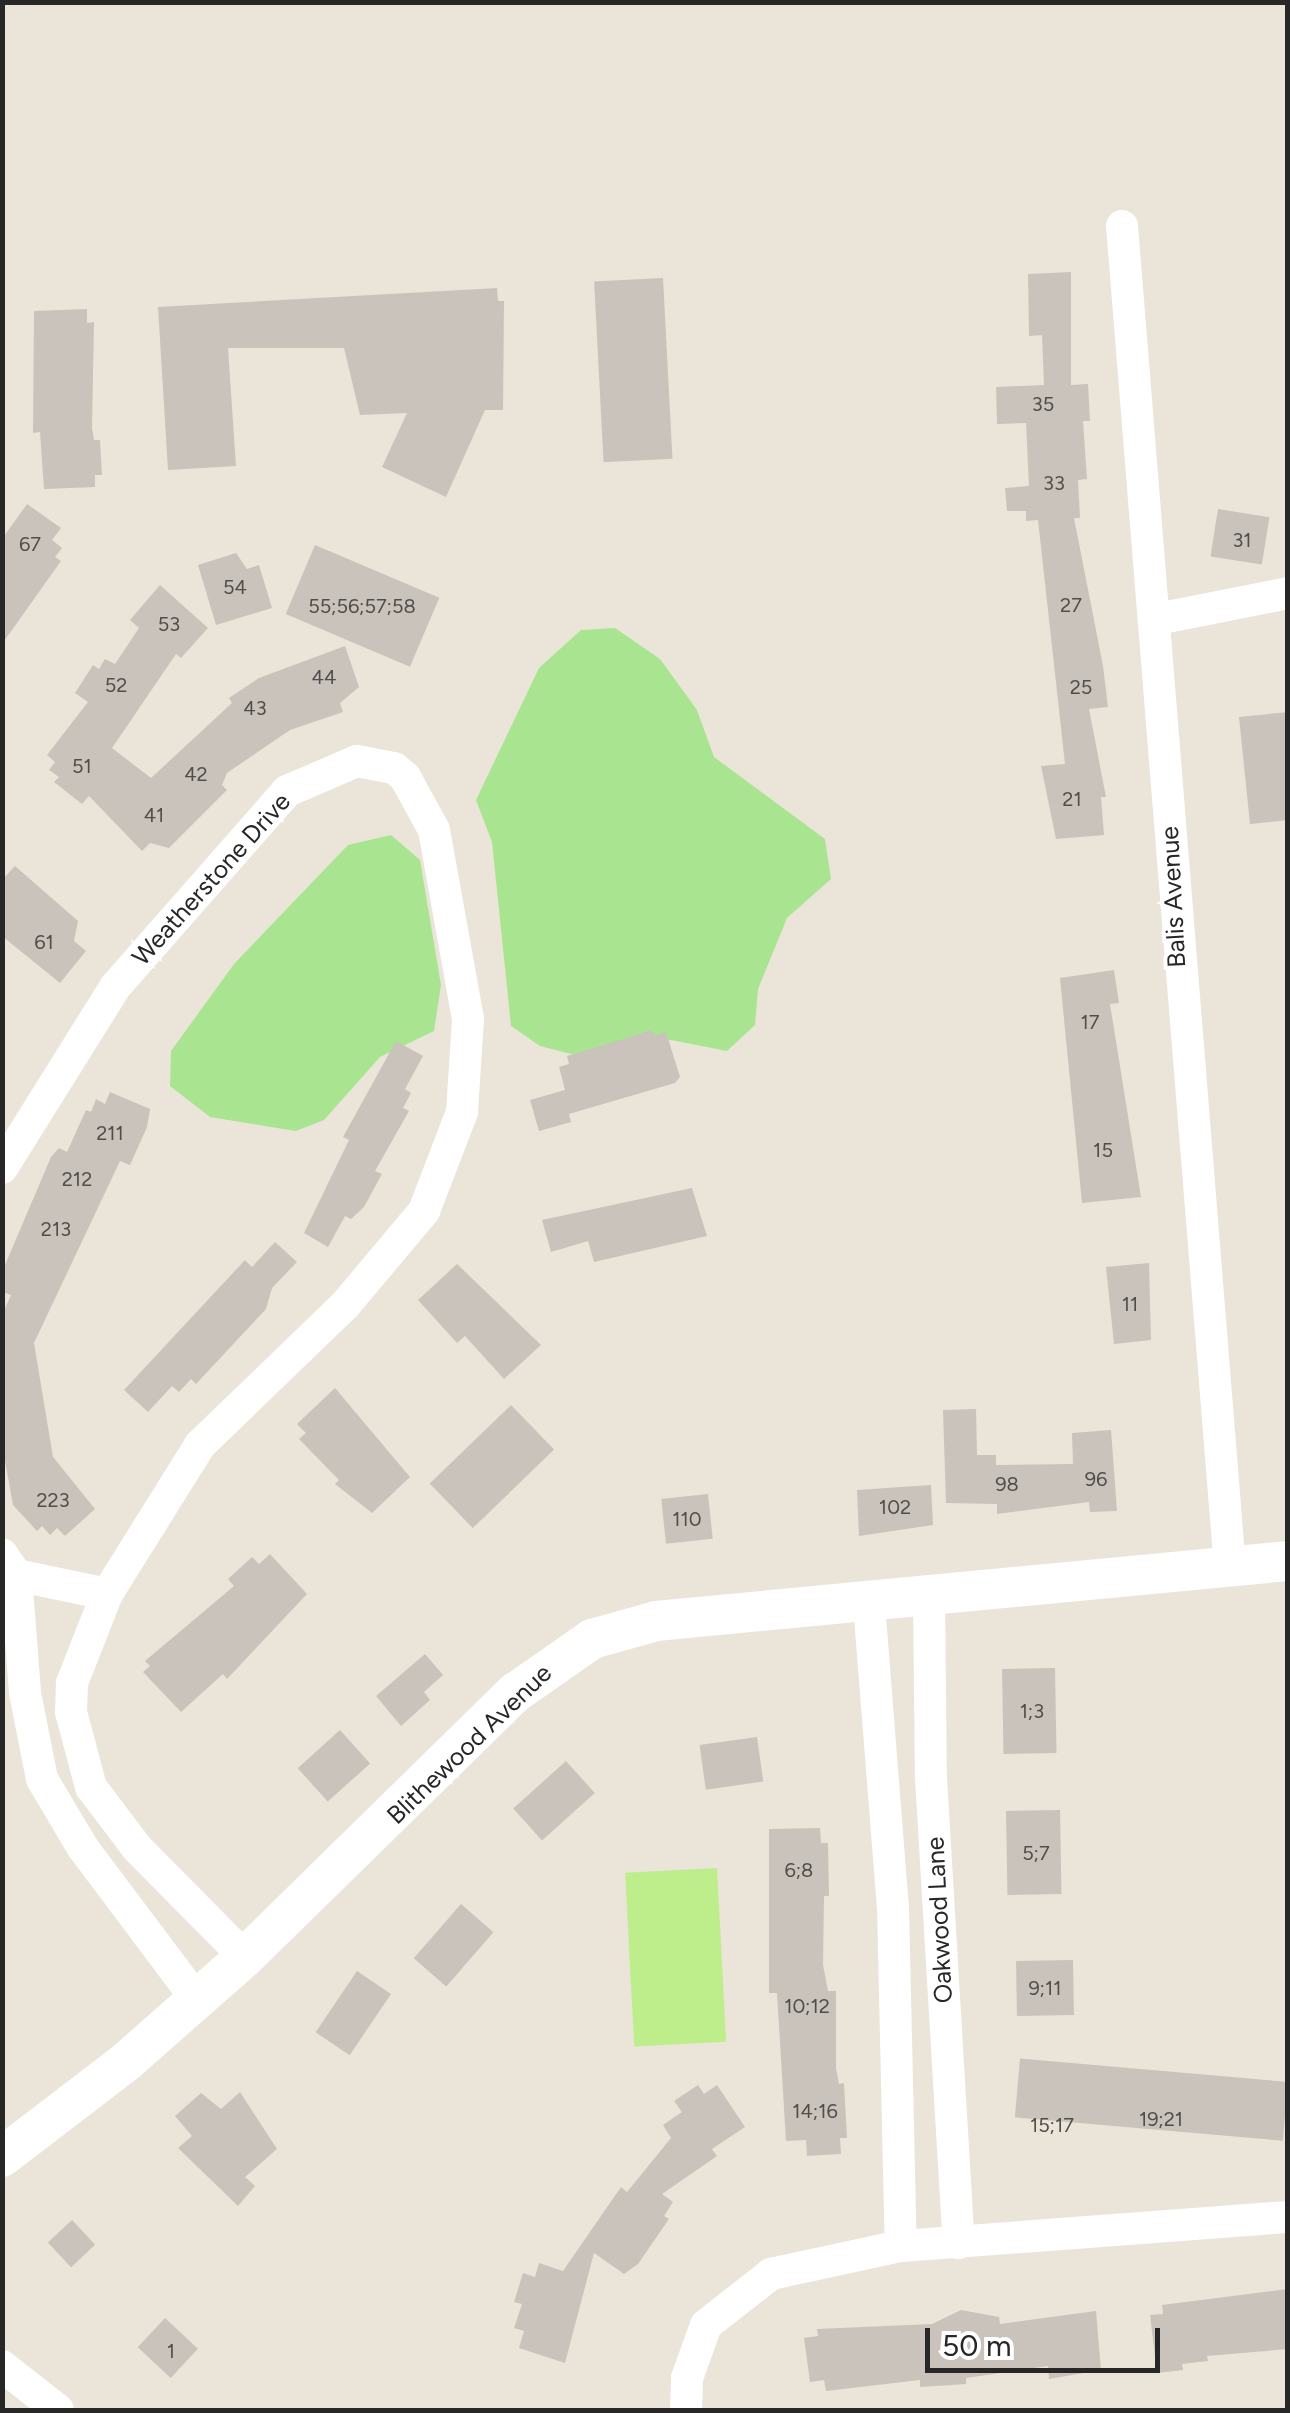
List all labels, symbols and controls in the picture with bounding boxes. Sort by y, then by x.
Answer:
house number: 35 [1032,392,1054,416]
house number: 33 [1043,471,1065,495]
house number: 31 [1232,528,1252,552]
house number: 67 [19,532,41,556]
house number: 54 [223,575,247,599]
house number: 27 [1060,593,1082,617]
house number: 55;56;57;58 [308,594,416,618]
house number: 53 [158,612,180,636]
house number: 44 [312,665,336,689]
house number: 52 [105,673,127,697]
house number: 25 [1070,675,1092,699]
house number: 43 [243,696,267,720]
house number: 51 [72,754,92,778]
house number: 42 [184,762,208,786]
street label: Weatherstone Drive [126,786,296,972]
house number: 21 [1062,787,1082,811]
house number: 41 [144,803,164,827]
street label: Balis Avenue [1154,825,1192,969]
house number: 61 [34,930,54,954]
house number: 17 [1081,1010,1099,1034]
house number: 211 [96,1121,124,1145]
house number: 15 [1093,1138,1113,1162]
house number: 212 [62,1167,92,1191]
house number: 213 [41,1217,71,1241]
house number: 11 [1122,1292,1138,1316]
house number: 96 [1085,1467,1107,1491]
house number: 98 [995,1472,1019,1496]
house number: 223 [36,1488,70,1512]
house number: 102 [879,1495,911,1519]
house number: 110 [672,1507,702,1531]
street label: Blithewood Avenue [381,1658,557,1830]
house number: 1;3 [1020,1699,1044,1723]
street label: Oakwood Lane [920,1836,958,2004]
house number: 5;7 [1022,1841,1050,1865]
house number: 6;8 [785,1858,813,1882]
house number: 9;11 [1028,1976,1062,2000]
house number: 10;12 [784,1994,830,2018]
house number: 14;16 [792,2099,838,2123]
house number: 19;21 [1139,2107,1183,2131]
house number: 15;17 [1030,2113,1074,2137]
scale bar [930,2308,1165,2370]
text: 50 m [942,2327,1011,2364]
house number: 1 [167,2339,175,2363]

